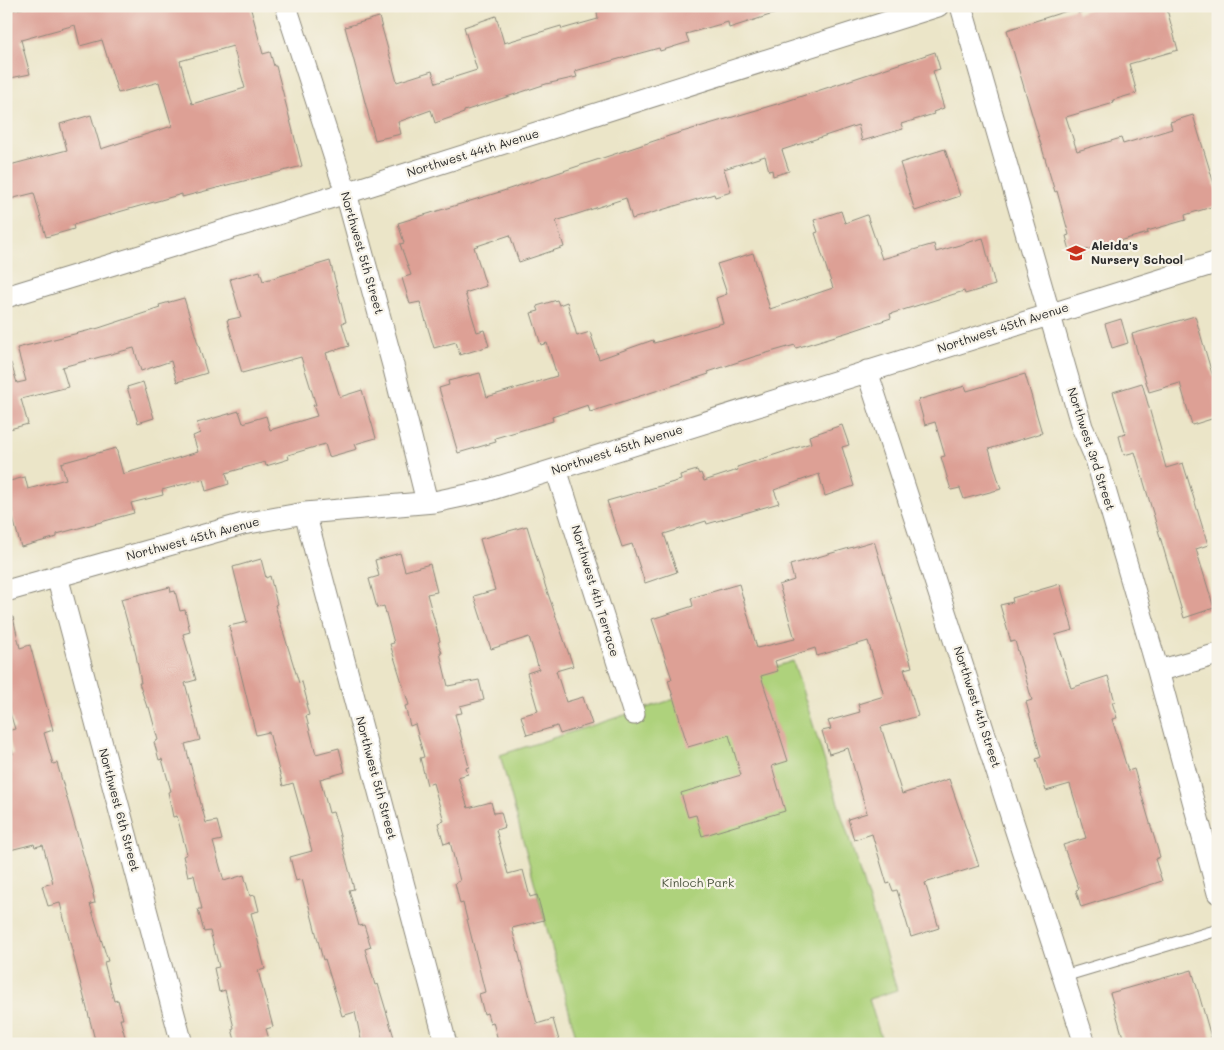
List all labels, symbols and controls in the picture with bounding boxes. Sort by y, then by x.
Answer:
street label: Northwest 44th Avenue [405,124,541,180]
street label: Northwest 5th Street [338,190,388,316]
place label: Aleida's Nursery School [1091,237,1183,267]
school or university icon: Aleida's Nursery School [1065,242,1087,264]
street label: Northwest 45th Avenue [935,298,1070,356]
street label: Northwest 3rd Street [1064,385,1119,512]
street label: Northwest 45th Avenue [549,420,684,478]
street label: Northwest 45th Avenue [124,513,261,564]
street label: Northwest 4th Terrace [568,523,624,658]
street label: Northwest 4th Street [951,644,1005,769]
street label: Northwest 5th Street [353,714,401,841]
street label: Northwest 6th Street [96,746,144,873]
park label: Kinloch Park [662,874,734,890]

